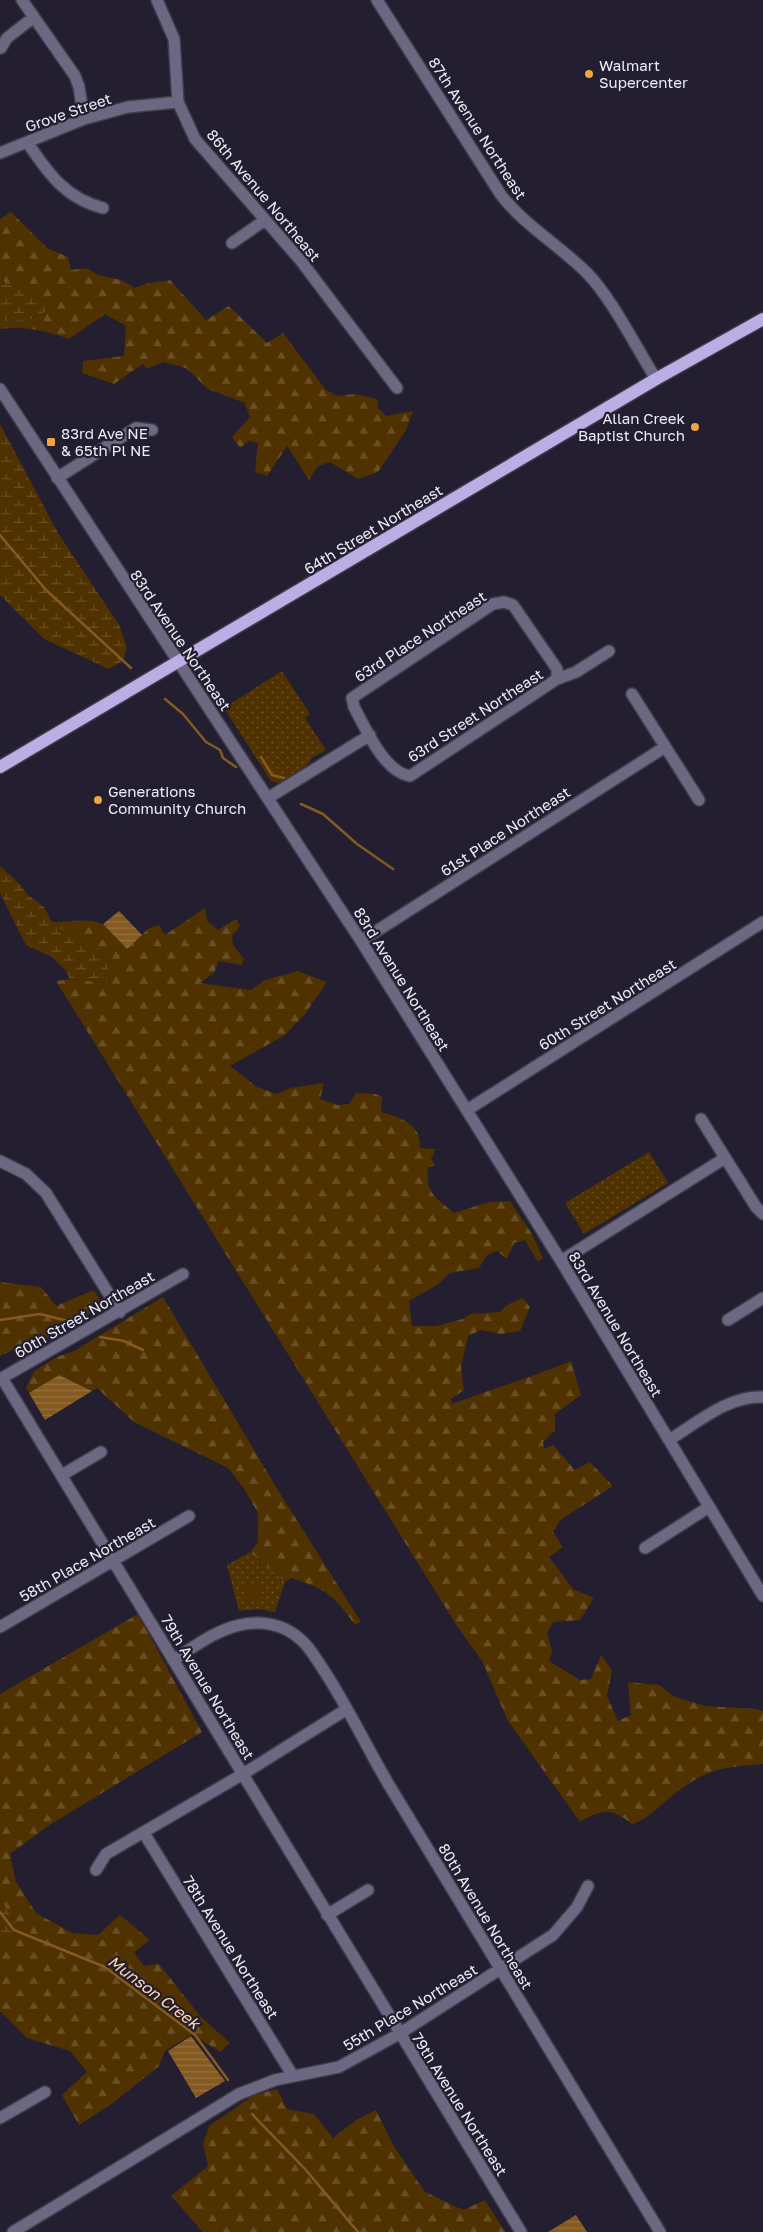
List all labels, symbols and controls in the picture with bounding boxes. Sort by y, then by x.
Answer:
street label: 87th Avenue Northeast [425,54,531,202]
place label: Walmart Supercenter [599,56,688,91]
marker: Walmart Supercenter [583,68,595,80]
street label: Grove Street [23,89,113,135]
street label: 86th Avenue Northeast [203,125,325,265]
place label: Allan Creek Baptist Church [578,409,686,444]
marker: Allan Creek Baptist Church [689,421,701,433]
place label: 83rd Ave NE & 65th Pl NE [61,424,150,459]
marker: 83rd Ave NE & 65th Pl NE [45,436,57,448]
street label: 64th Street Northeast [301,481,445,577]
street label: 83rd Avenue Northeast [127,566,235,714]
street label: 63rd Place Northeast [351,587,489,685]
street label: 63rd Street Northeast [404,665,546,765]
place label: Generations Community Church [108,782,246,817]
street label: 61st Place Northeast [437,782,573,880]
marker: Generations Community Church [92,794,104,806]
street label: 83rd Avenue Northeast [350,904,454,1054]
street label: 60th Street Northeast [535,954,679,1054]
street label: 83rd Avenue Northeast [565,1248,667,1400]
street label: 60th Street Northeast [11,1267,157,1361]
street label: 58th Place Northeast [16,1513,158,1605]
street label: 79th Avenue Northeast [158,1611,258,1763]
street label: 80th Avenue Northeast [435,1840,537,1992]
street label: 78th Avenue Northeast [179,1872,283,2022]
water label: Munson Creek [104,1951,205,2034]
street label: 55th Place Northeast [340,1960,480,2054]
street label: 79th Avenue Northeast [408,2029,512,2179]

